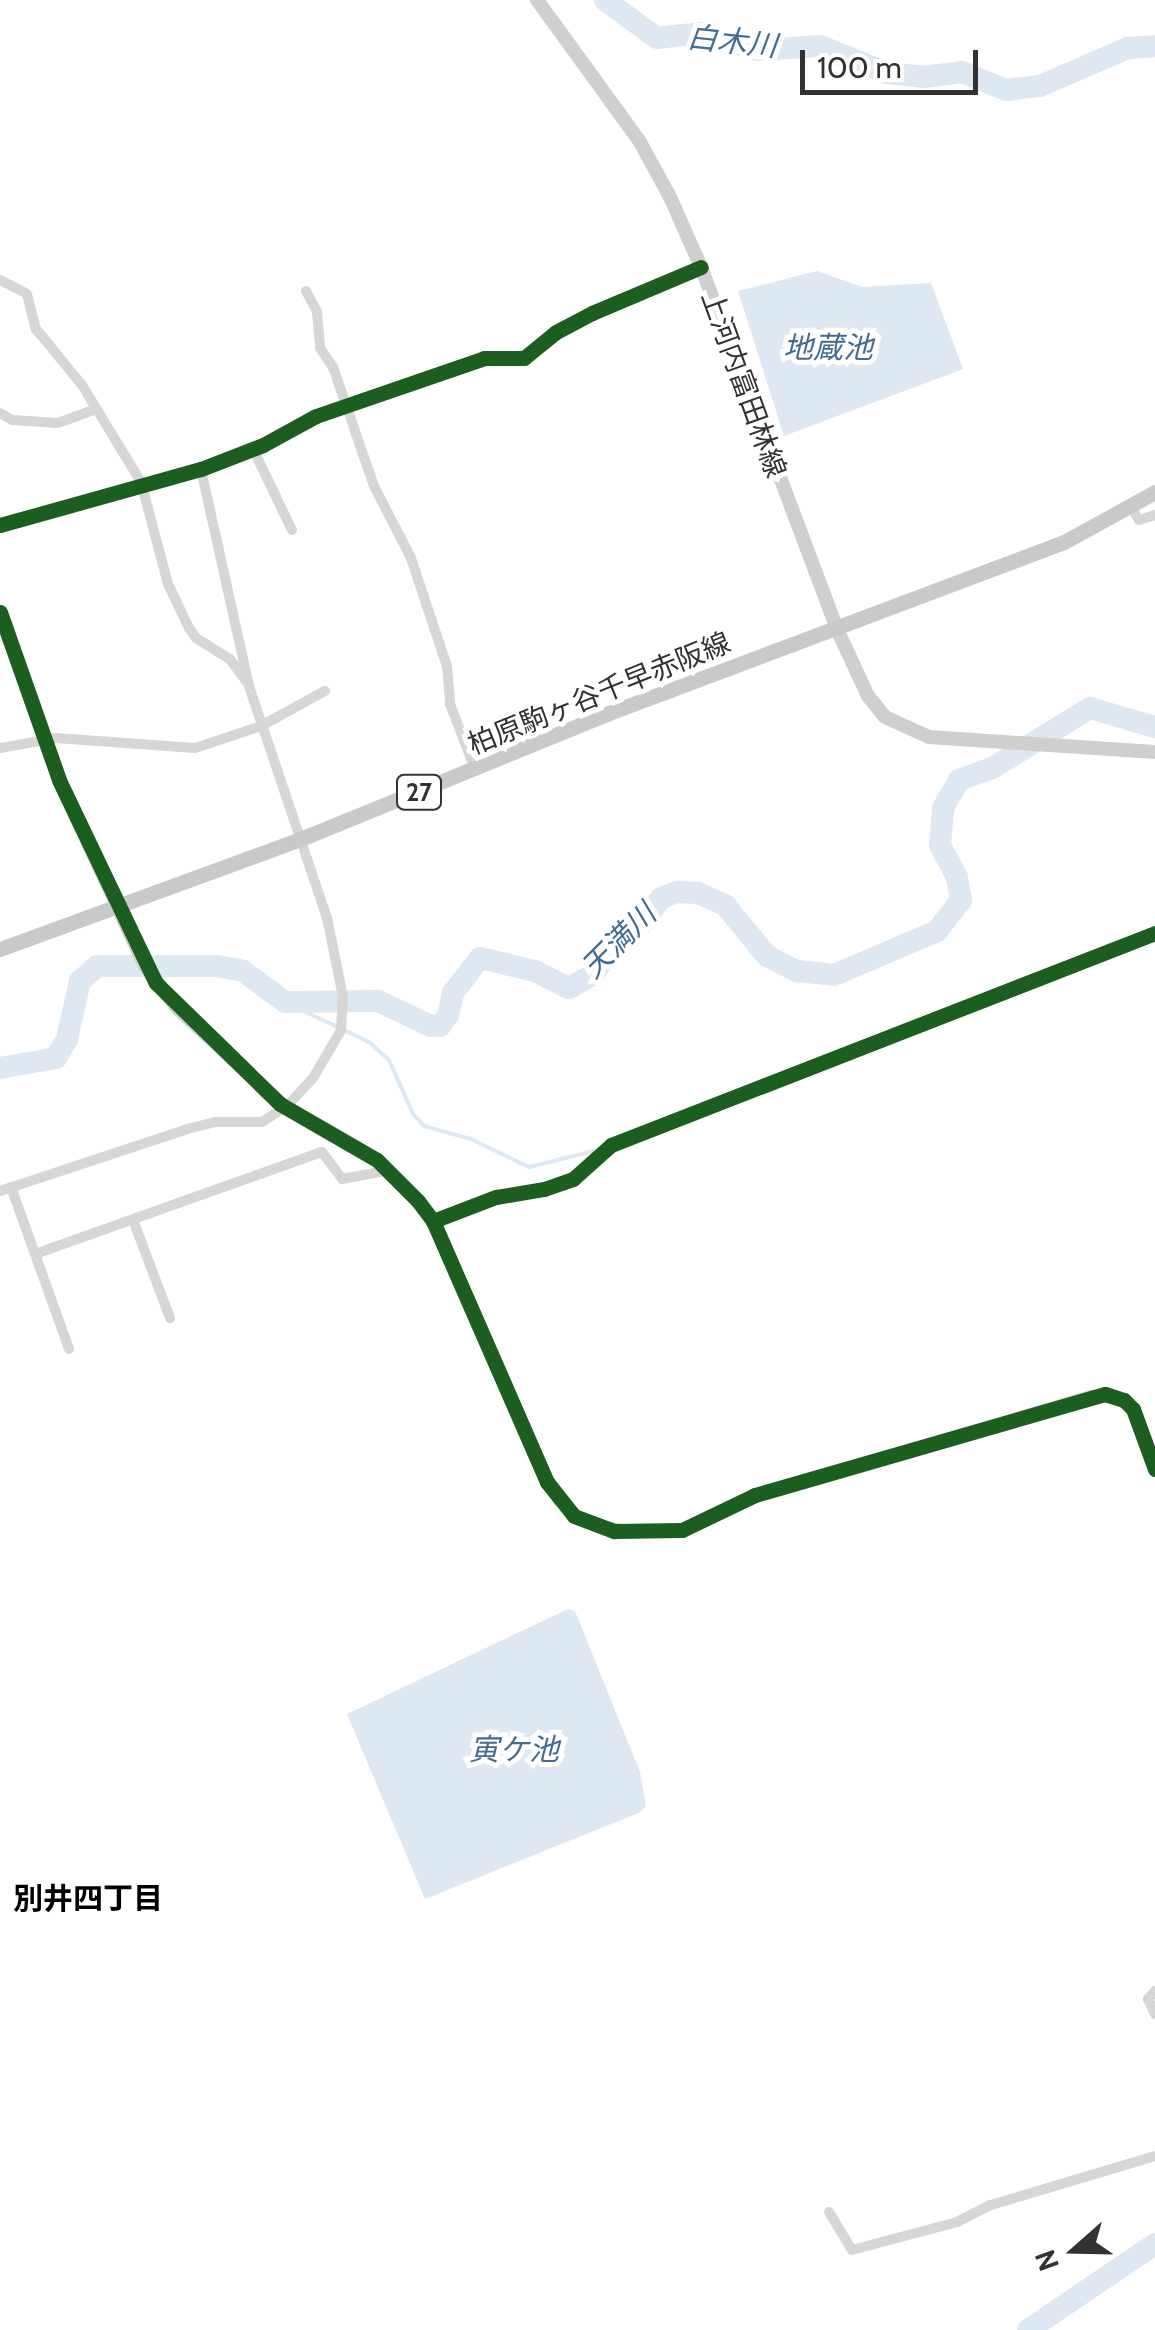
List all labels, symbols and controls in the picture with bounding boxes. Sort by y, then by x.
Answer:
water label: 白木川 [685,19,779,65]
scale bar [805,30,982,92]
text: 100 m [817,49,902,86]
street label: 上河内富田林線 [695,286,793,482]
water label: 地蔵池 [783,330,873,366]
street label: 柏原駒ヶ谷千早赤阪線 [463,625,735,761]
road number: 27 [394,772,444,812]
water label: 天満川 [574,896,664,986]
water label: 寅ケ池 [469,1732,559,1768]
district label: 別井四丁目 [13,1881,163,1917]
north arrow [1025,2200,1125,2300]
text: N [1027,2245,1066,2275]

